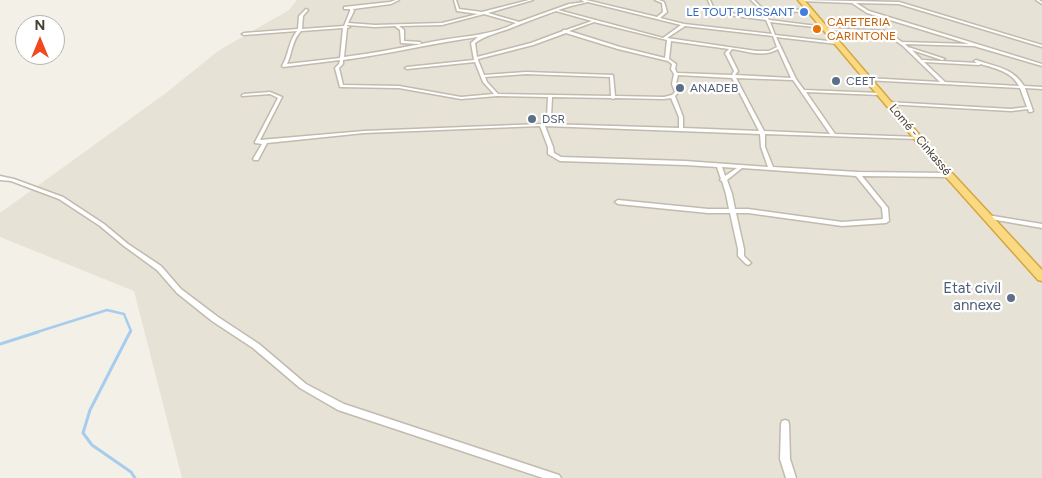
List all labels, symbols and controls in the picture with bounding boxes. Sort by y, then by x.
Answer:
place label: LE TOUT PUISSANT [686,5,794,19]
marker: LE TOUT PUISSANT [798,6,810,18]
north arrow [15,15,65,65]
place label: CAFETERIA CARINTONE [827,15,896,43]
text: N [35,17,45,34]
marker: CAFETERIA CARINTONE [811,23,823,35]
place label: CEET [846,74,875,88]
marker: CEET [830,75,842,87]
place label: ANADEB [690,81,738,95]
marker: ANADEB [674,82,686,94]
street label: Lomé - Cinkassé [886,101,954,179]
place label: DSR [542,112,565,126]
marker: DSR [526,113,538,125]
place label: Etat civil annexe [943,280,1001,315]
marker: Etat civil annexe [1005,292,1017,304]

